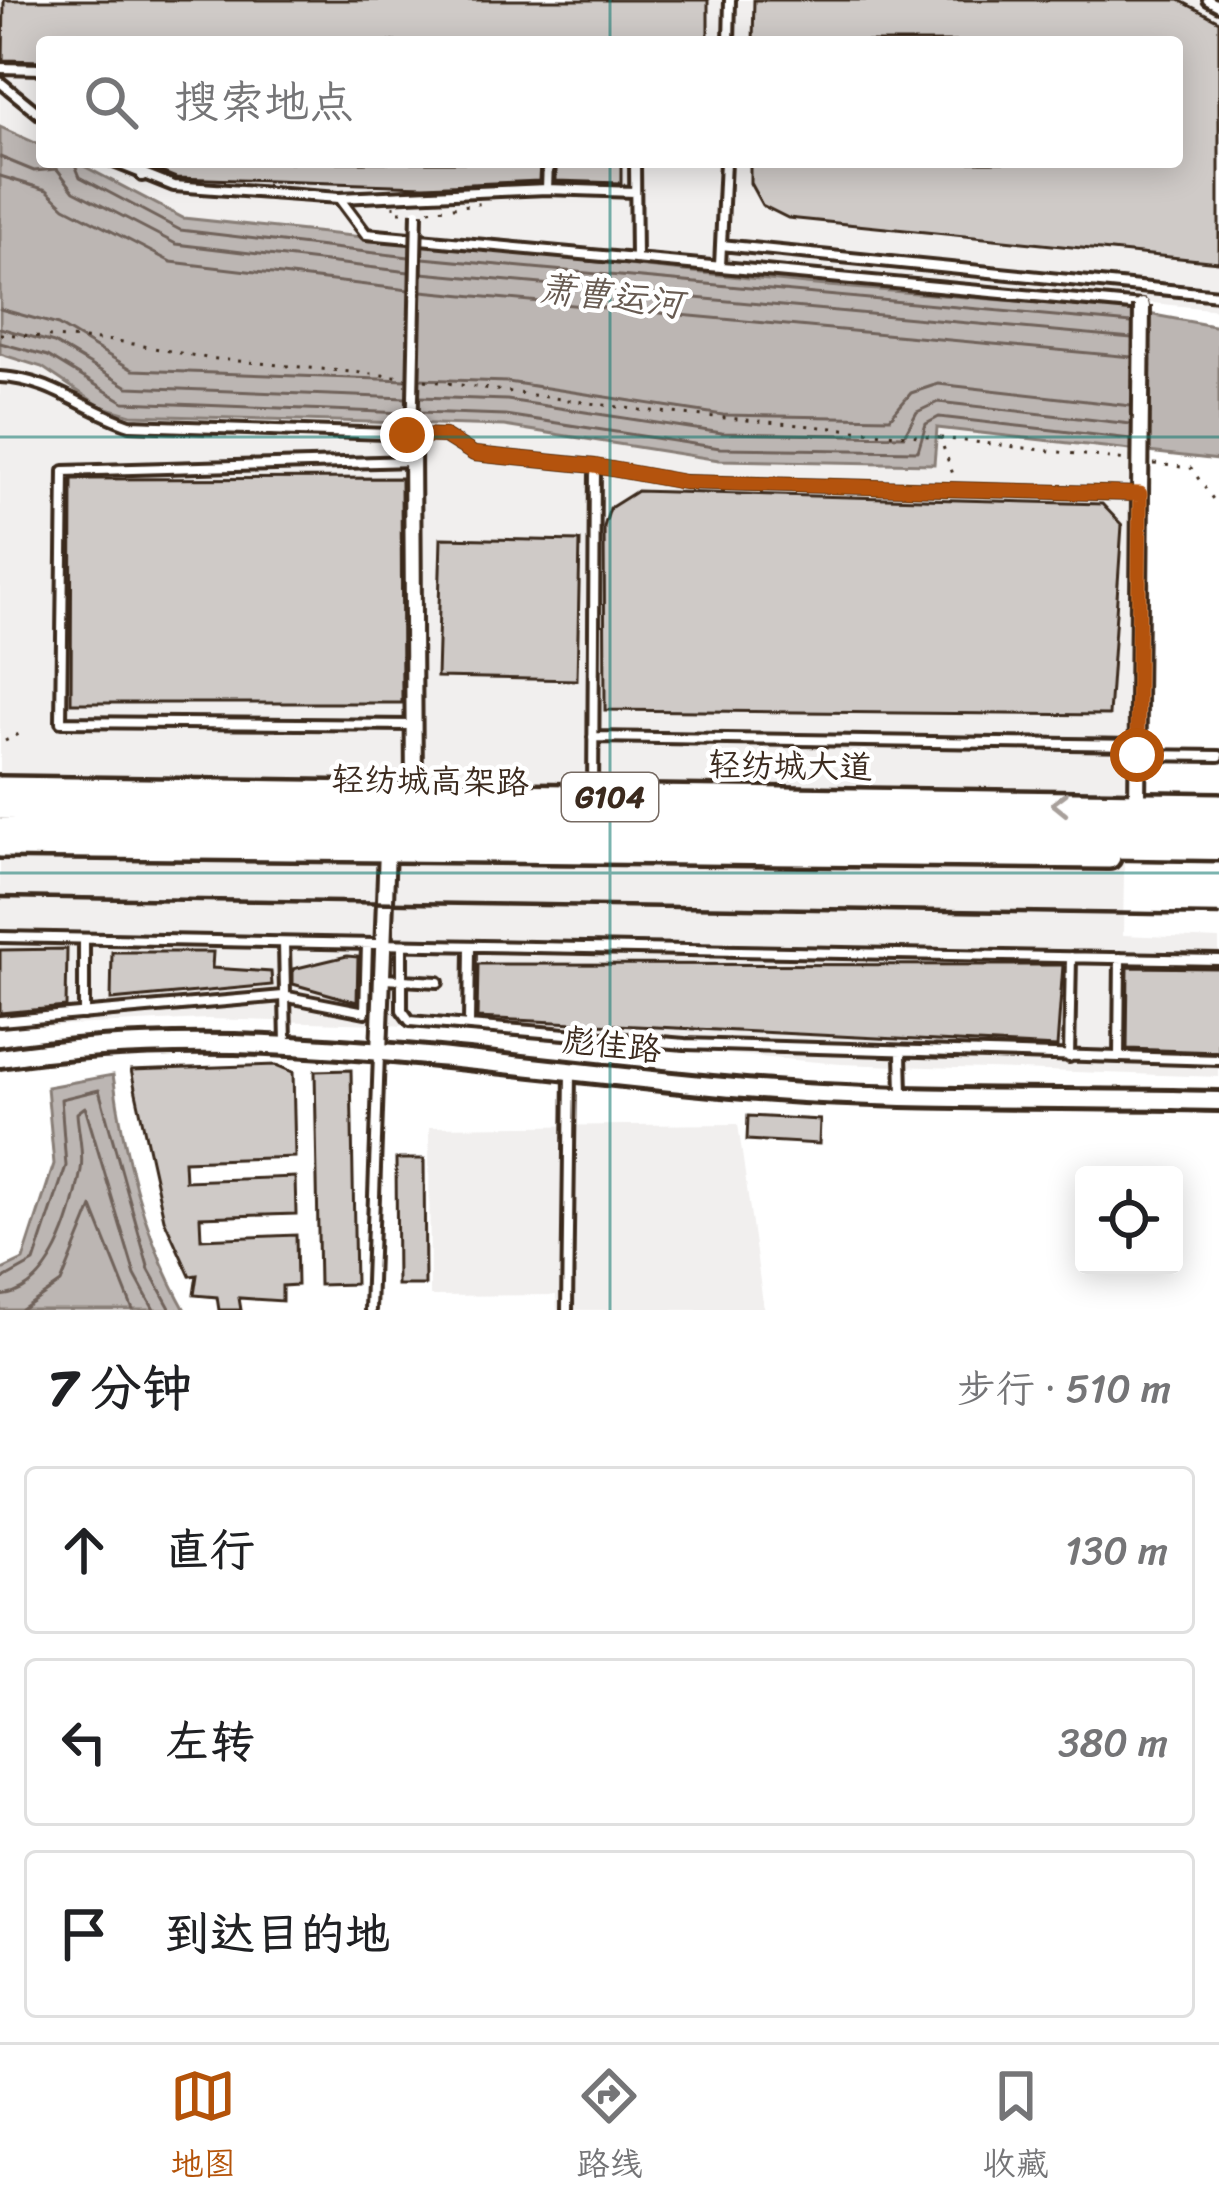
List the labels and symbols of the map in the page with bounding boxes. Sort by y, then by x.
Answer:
water label: 萧曹运河 [536,255,691,337]
route end [380,408,434,462]
route start [1110,728,1164,782]
street label: 轻纺城大道 [707,736,873,796]
street label: 轻纺城高架路 [331,750,529,812]
road number: G104 [562,773,658,821]
one-way arrow [1050,791,1069,817]
street label: 彪佳路 [560,1011,664,1079]

